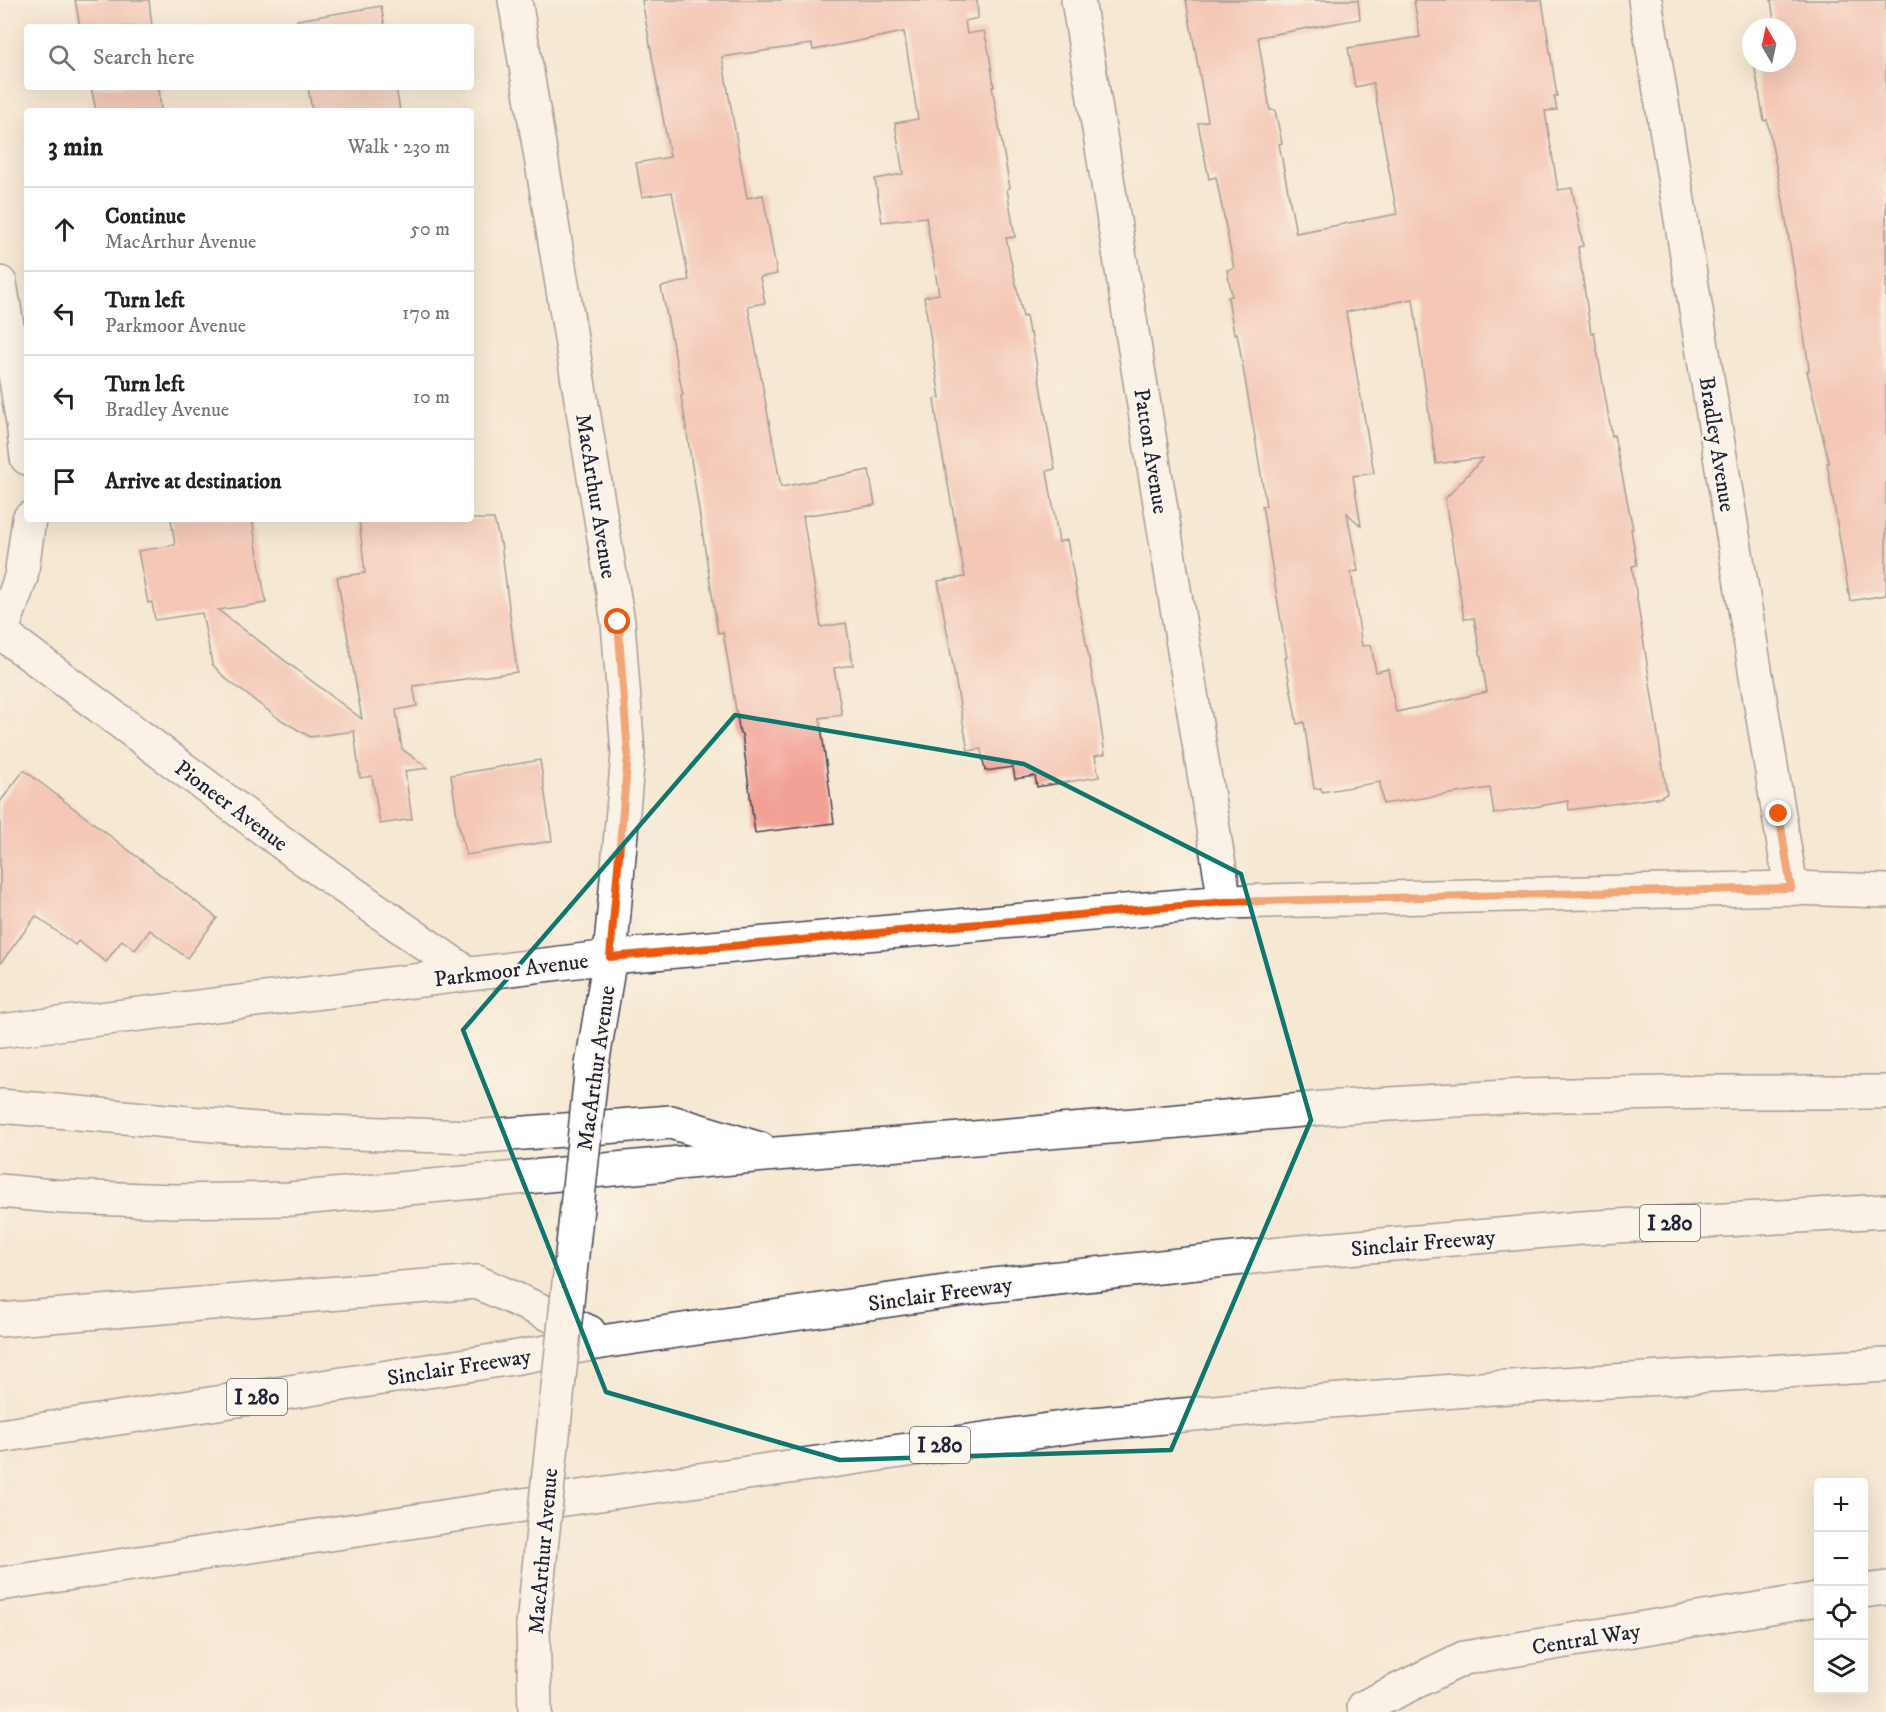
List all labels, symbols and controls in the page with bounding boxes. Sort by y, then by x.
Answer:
north arrow [1742,18,1796,72]
search box [24,24,474,90]
icon: search [45,41,78,74]
text: Search here [93,44,195,71]
text: 3 min [48,131,103,164]
text: Walk · 230 m [348,135,450,160]
text: Continue [105,203,186,230]
icon: ahead [48,213,81,246]
text: 50 m [410,217,450,242]
text: MacArthur Avenue [105,230,256,255]
text: Turn left [105,287,185,314]
icon: left [48,297,81,330]
text: 170 m [402,301,450,326]
text: Parkmoor Avenue [105,314,246,339]
text: Turn left [105,371,185,398]
street label: Bradley Avenue [1693,375,1741,514]
icon: left [48,381,81,414]
text: 10 m [413,385,450,410]
street label: Patton Avenue [1127,387,1174,516]
text: Bradley Avenue [105,398,229,423]
street label: MacArthur Avenue [569,412,622,581]
icon: arrive [48,465,81,498]
text: Arrive at destination [105,468,282,495]
route start [604,608,630,634]
street label: Pioneer Avenue [169,755,293,858]
route end [1765,800,1791,826]
street label: Parkmoor Avenue [433,948,590,993]
street label: MacArthur Avenue [572,984,621,1153]
road number: I 280 [1640,1205,1700,1241]
street label: Sinclair Freeway [1350,1224,1497,1263]
street label: Sinclair Freeway [866,1271,1015,1318]
street label: Sinclair Freeway [385,1343,534,1392]
road number: I 280 [227,1379,287,1415]
road number: I 280 [910,1427,970,1463]
street label: MacArthur Avenue [523,1467,564,1635]
map controls [1814,1478,1868,1694]
button: + [1814,1478,1868,1532]
button: − [1814,1532,1868,1586]
button: locate [1814,1586,1868,1640]
street label: Central Way [1530,1617,1643,1661]
button: layers [1814,1640,1868,1694]

